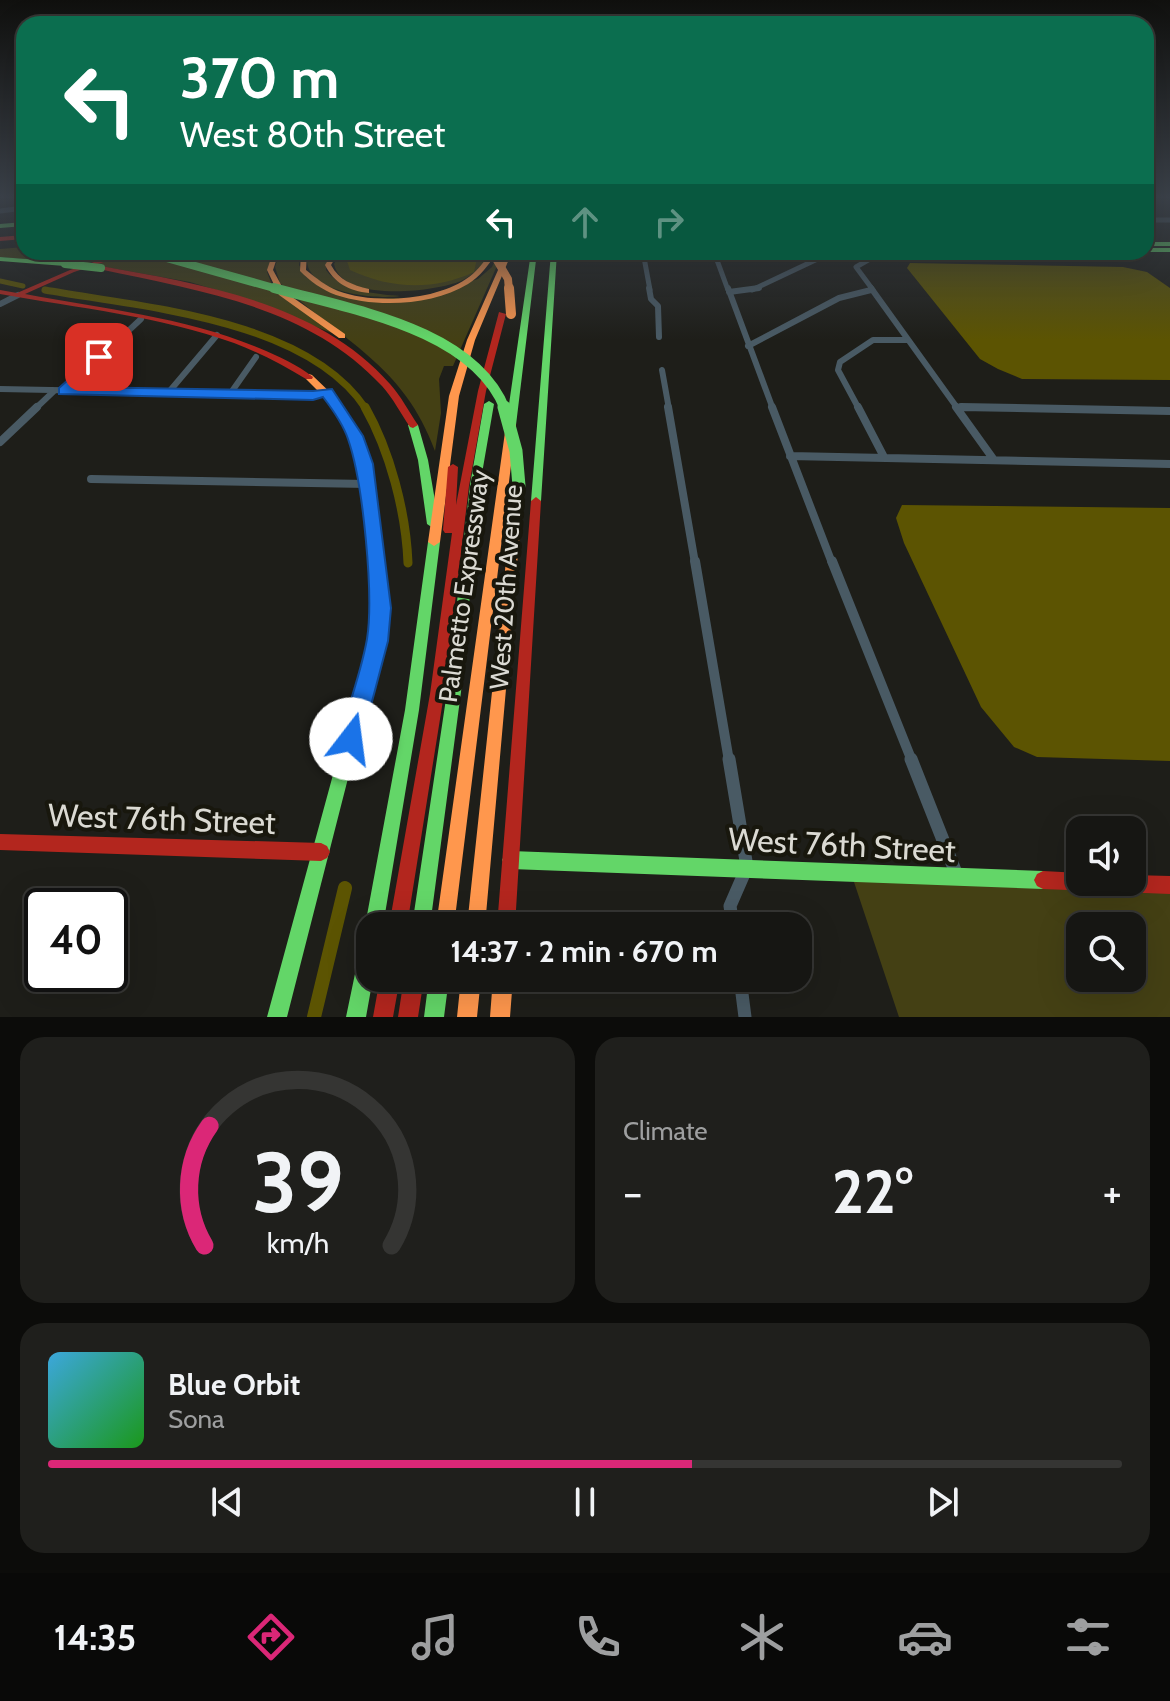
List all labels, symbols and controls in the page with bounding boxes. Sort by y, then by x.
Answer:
text: 370 m [180,44,339,112]
icon: left [48,48,152,152]
text: West 80th Street [180,112,445,156]
icon: left [479,200,523,244]
icon: ahead [563,200,607,244]
icon: right [647,200,691,244]
pin [65,323,133,391]
icon: arrive [77,335,121,379]
street label: Palmetto Expressway [432,468,496,704]
street label: West 20th Avenue [483,484,529,690]
position arrow [309,697,393,781]
street label: West 76th Street [48,795,277,842]
map controls [1066,816,1146,992]
button: sound [1066,816,1146,896]
street label: West 76th Street [727,819,957,870]
speed limit sign: 40 [24,888,128,992]
button: search [1066,912,1146,992]
text: 14:37 · 2 min · 670 m [450,933,718,970]
text: Climate [623,1115,708,1147]
text: 39 [252,1132,343,1233]
text: 22° [832,1155,913,1228]
text: − [623,1166,642,1219]
text: + [1103,1166,1122,1219]
text: km/h [266,1225,329,1260]
text: Blue Orbit [168,1366,300,1403]
text: Sona [168,1403,225,1435]
icon: previous [205,1480,249,1524]
icon: pause [563,1480,607,1524]
icon: next [921,1480,965,1524]
icon: directions [243,1609,299,1665]
icon: music [407,1609,463,1665]
icon: phone [570,1609,626,1665]
icon: climate [734,1609,790,1665]
icon: car [897,1609,953,1665]
icon: filters [1060,1609,1116,1665]
text: 14:35 [54,1615,136,1659]

